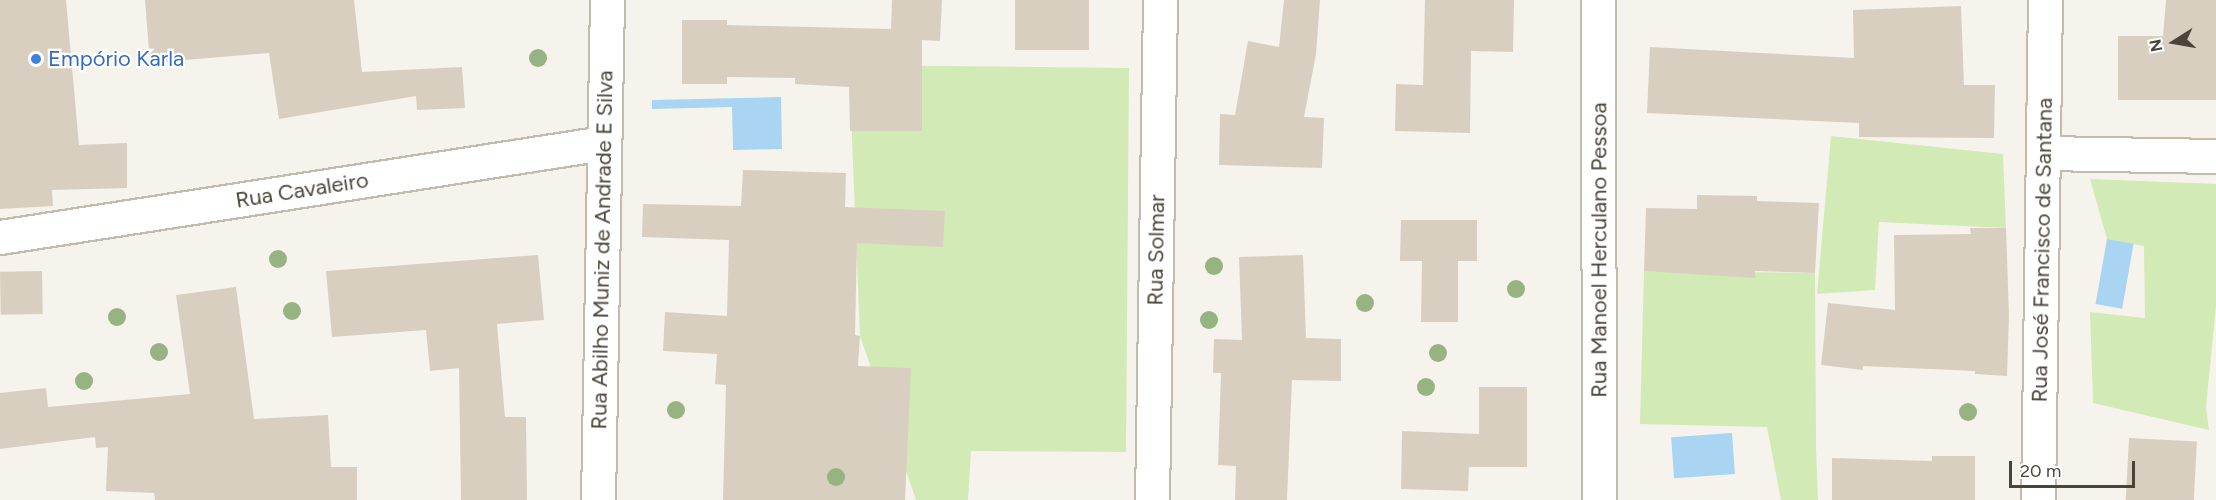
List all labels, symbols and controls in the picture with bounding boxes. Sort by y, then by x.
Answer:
north arrow [2144,12,2204,72]
text: N [2145,38,2166,53]
place label: Empório Karla [48,46,184,72]
marker: Empório Karla [29,52,43,66]
street label: Rua Abilho Muniz de Andrade E Silva [586,70,618,430]
street label: Rua José Francisco de Santana [2026,97,2058,403]
street label: Rua Manoel Herculano Pessoa [1586,102,1612,398]
street label: Rua Cavaleiro [234,166,370,214]
street label: Rua Solmar [1142,194,1170,306]
scale bar [2012,449,2138,487]
text: 20 m [2020,460,2061,482]

